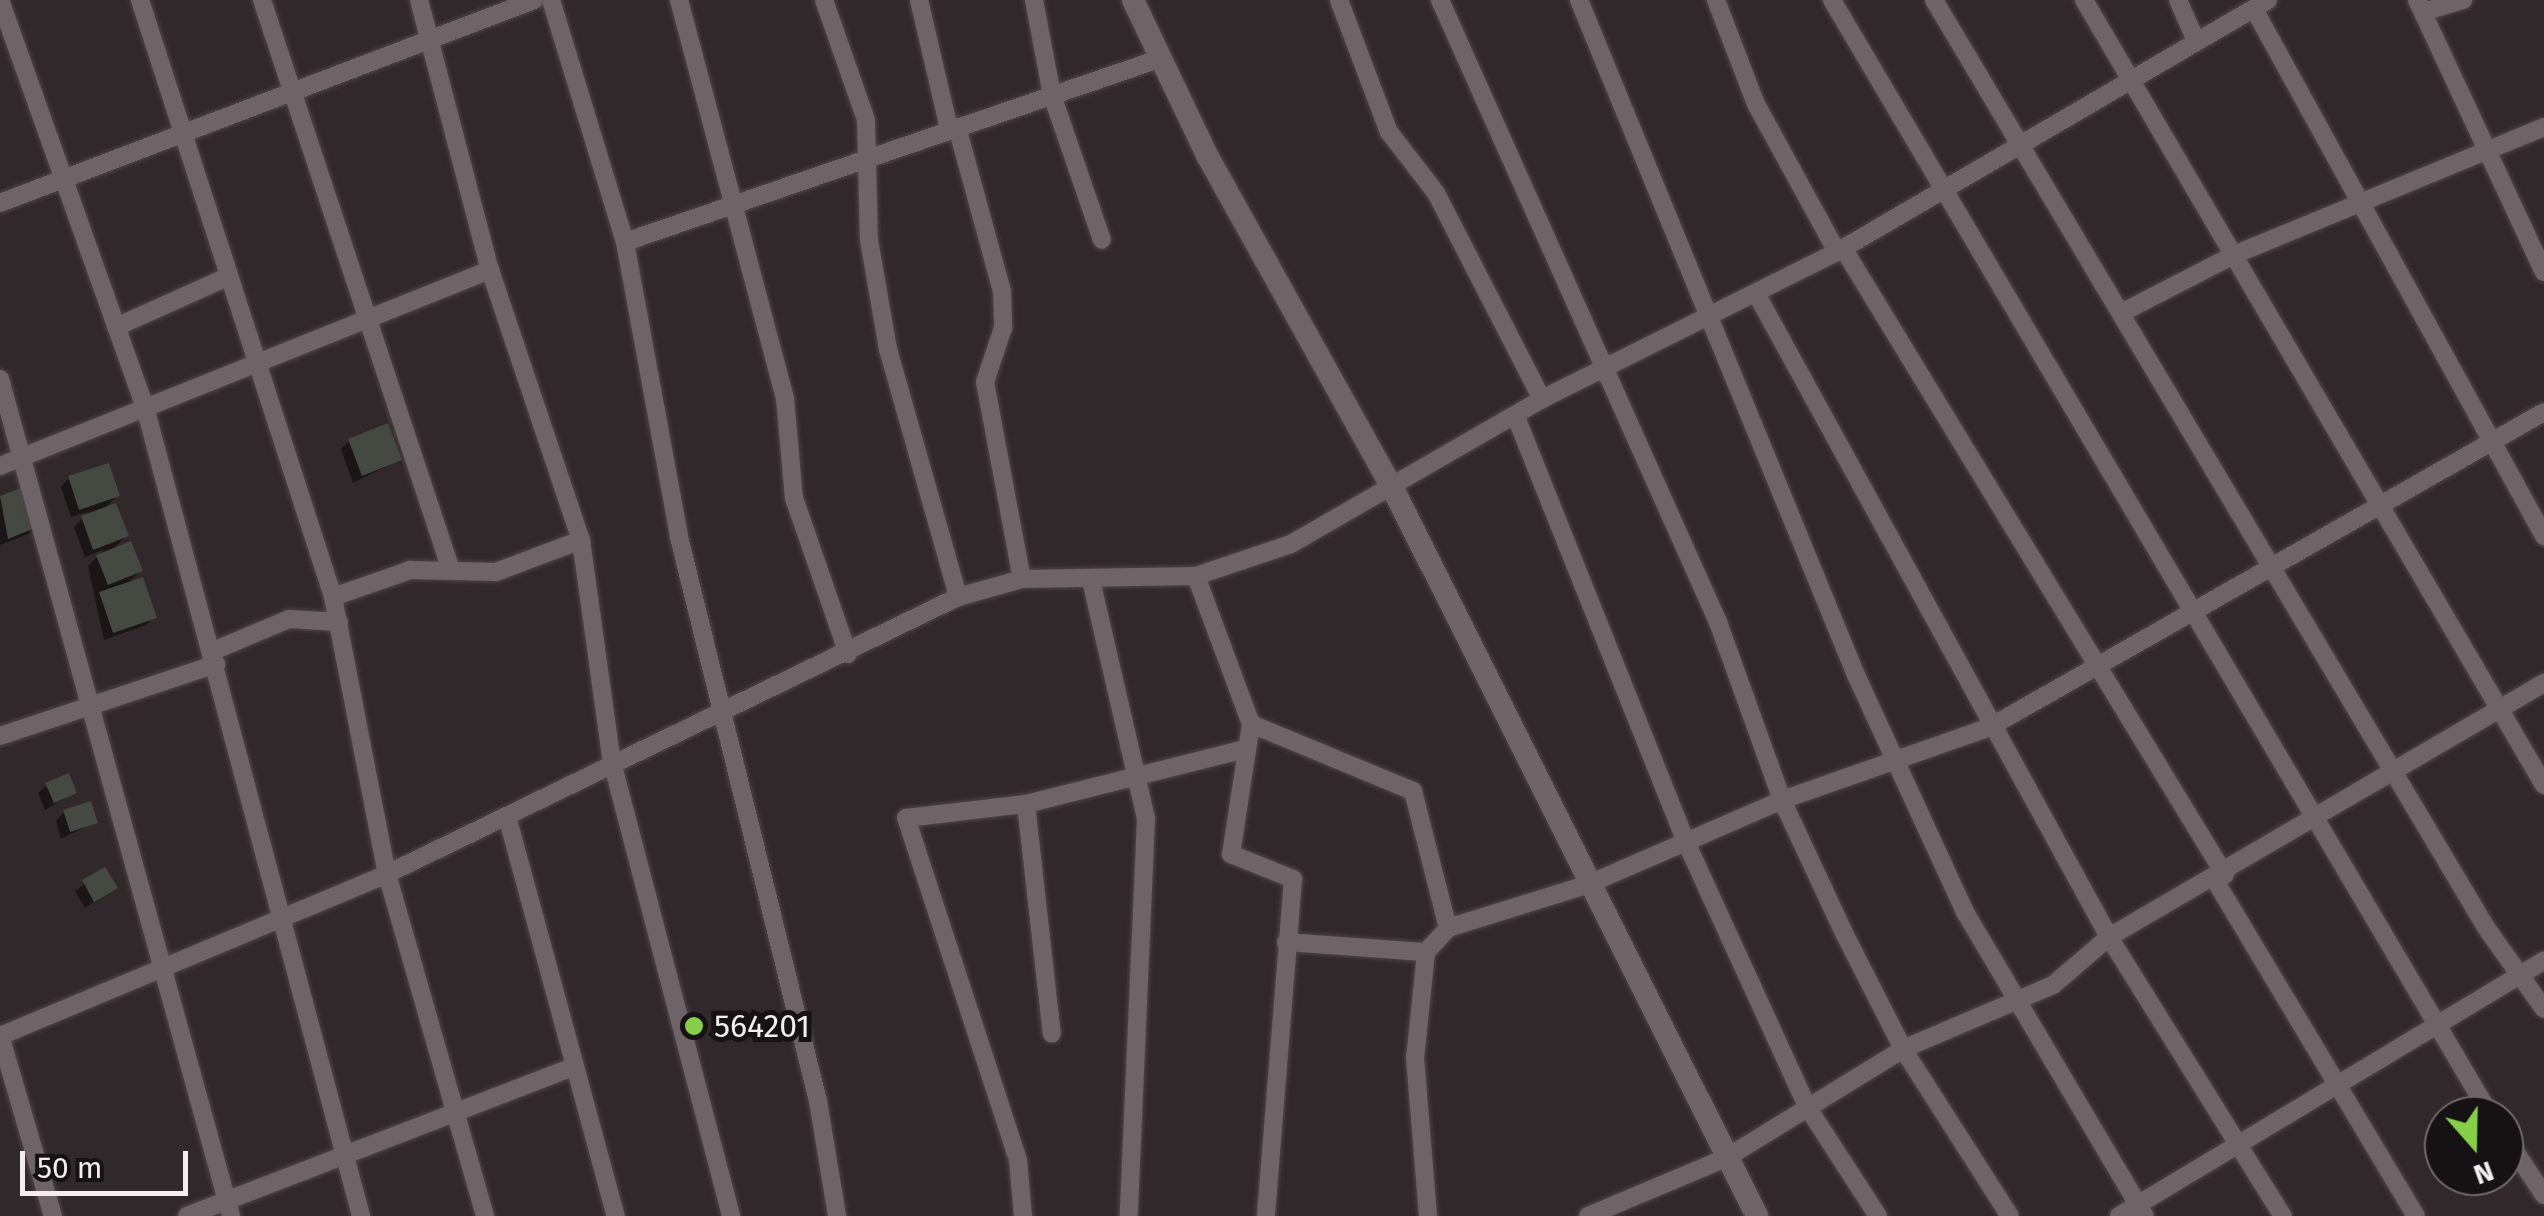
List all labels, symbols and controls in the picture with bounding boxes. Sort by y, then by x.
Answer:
place label: 564201 [714,1007,810,1045]
marker: 564201 [683,1015,705,1037]
north arrow [2424,1096,2524,1196]
scale bar [25,1131,192,1193]
text: 50 m [37,1150,102,1186]
text: N [2469,1154,2498,1191]

